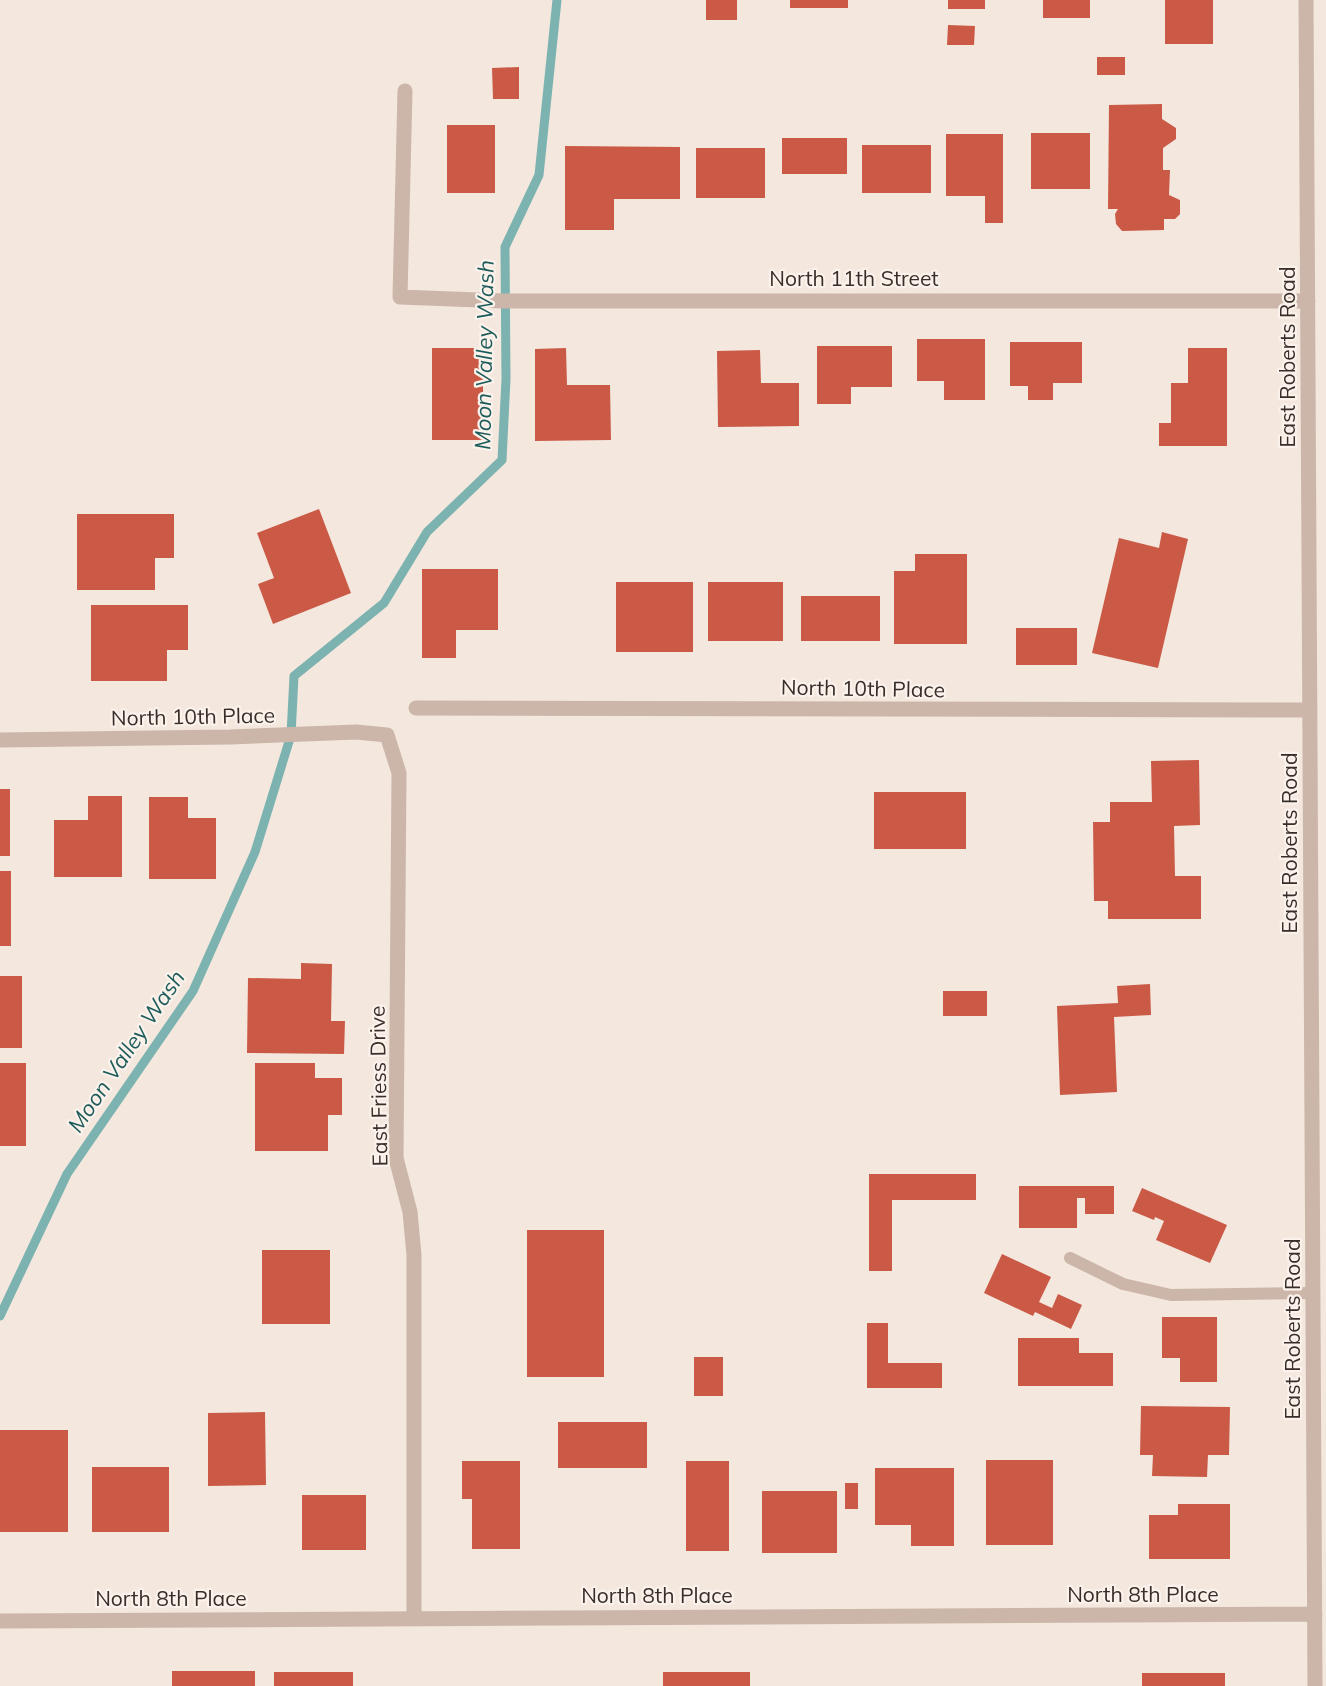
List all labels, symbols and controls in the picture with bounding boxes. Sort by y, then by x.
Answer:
water label: Moon Valley Wash [468,260,500,450]
street label: North 11th Street [769,265,939,291]
street label: East Roberts Road [1274,266,1300,448]
street label: North 10th Place [781,674,945,702]
street label: North 10th Place [111,702,275,730]
street label: East Roberts Road [1276,752,1302,934]
water label: Moon Valley Wash [61,964,191,1138]
street label: East Friess Drive [364,1005,392,1167]
street label: East Roberts Road [1279,1238,1305,1420]
street label: North 8th Place [1067,1581,1219,1607]
street label: North 8th Place [581,1582,733,1608]
street label: North 8th Place [95,1585,247,1611]

